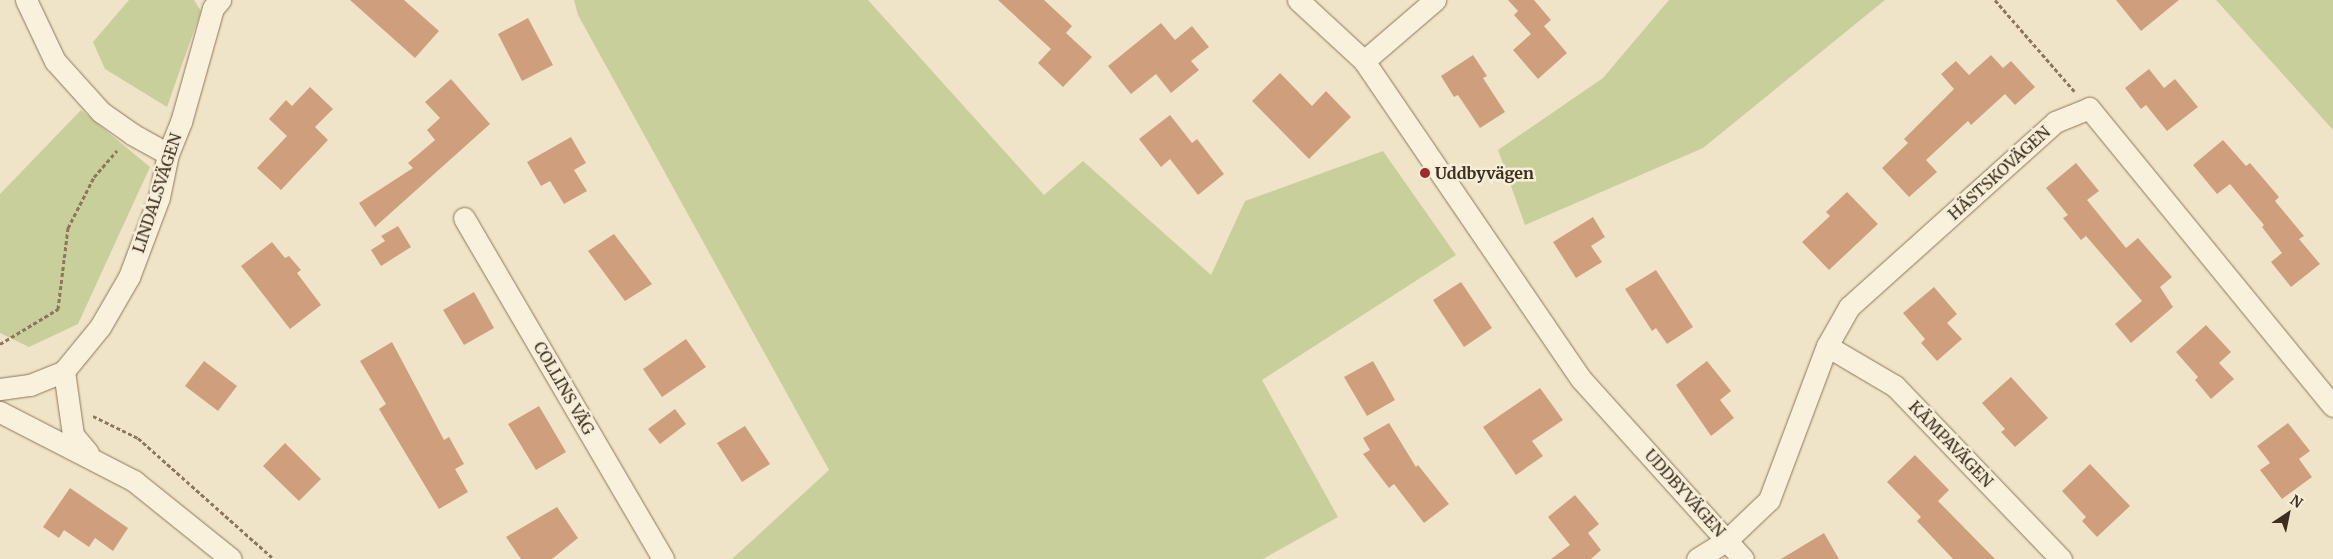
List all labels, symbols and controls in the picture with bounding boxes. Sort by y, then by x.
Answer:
street label: HÄSTSKOVÄGEN [1944,122,2054,224]
street label: LINDALSVÄGEN [129,131,185,255]
place label: Uddbyvägen [1435,163,1534,183]
marker: Uddbyvägen [1419,167,1431,179]
street label: COLLINS VÄG [530,338,598,438]
street label: KÄMPAVÄGEN [1905,397,1997,491]
street label: UDDBYVÄGEN [1641,445,1729,541]
north arrow [2263,489,2313,539]
text: N [2287,491,2306,512]

